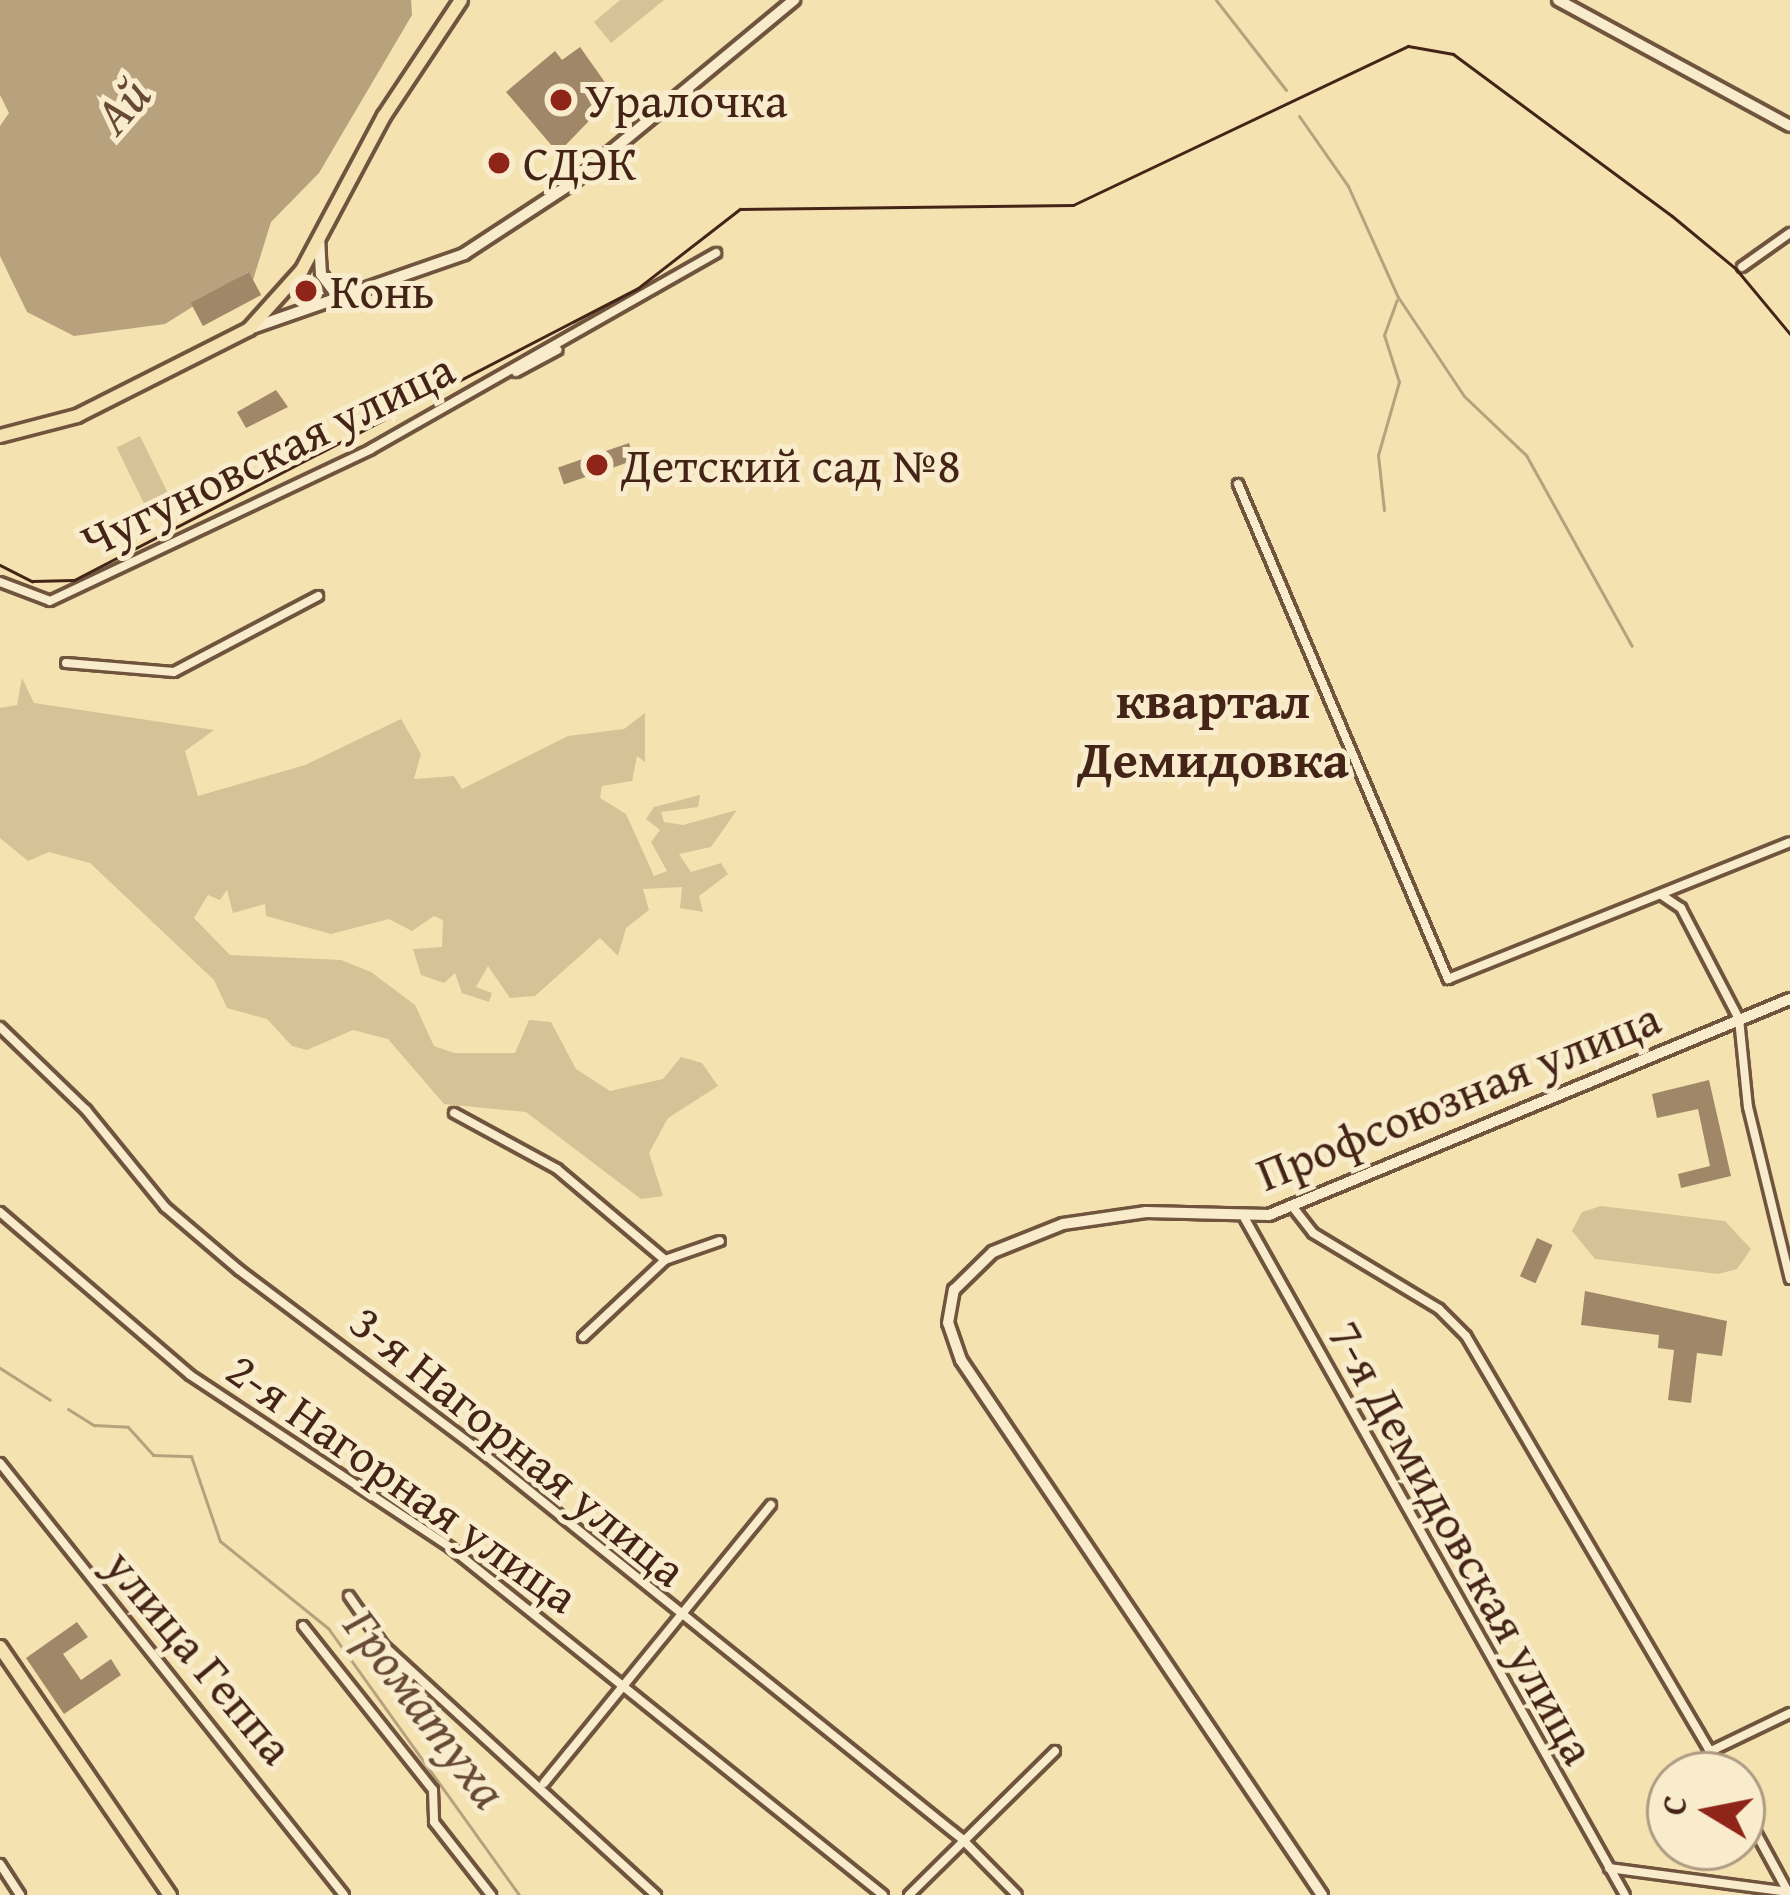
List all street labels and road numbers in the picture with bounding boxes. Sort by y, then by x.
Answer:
street label: Чугуновская улица [71,339,463,569]
street label: Профсоюзная улица [1248,988,1668,1202]
street label: 3-я Нагорная улица [340,1292,698,1598]
street label: 7-я Демидовская улица [1317,1310,1609,1774]
street label: 2-я Нагорная улица [217,1339,589,1625]
street label: улица Геппа [93,1537,307,1775]

